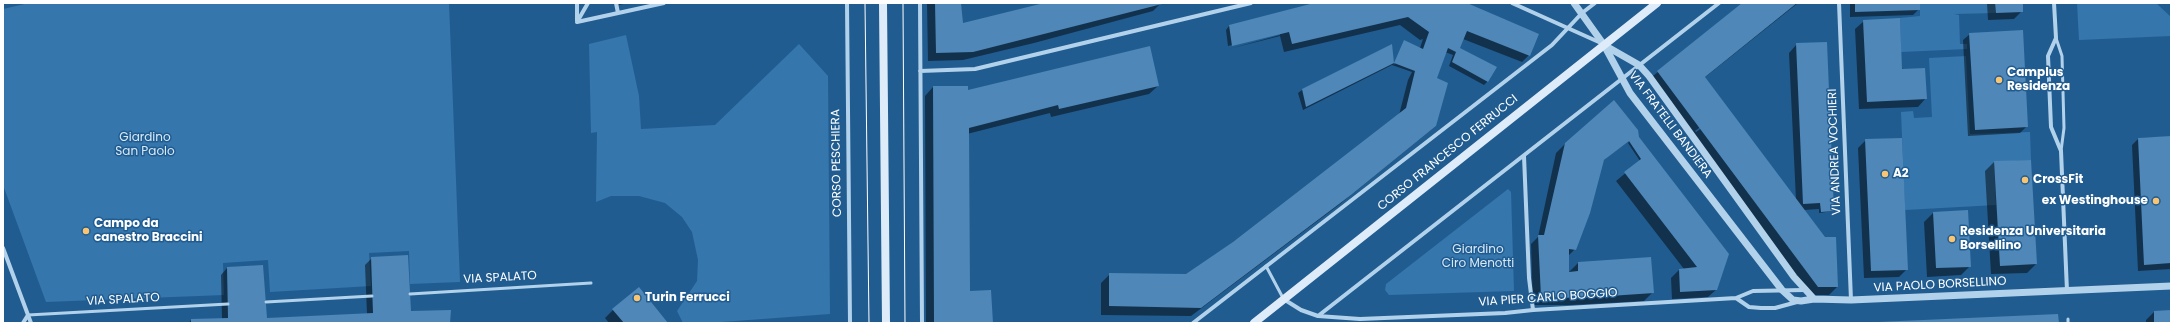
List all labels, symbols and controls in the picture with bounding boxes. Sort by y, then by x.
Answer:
place label: Camplus Residenza [2007,66,2070,94]
street label: VIA FRATELLI BANDIERA [1625,69,1715,181]
marker: Camplus Residenza [1994,75,2004,85]
street label: VIA ANDREA VOCHIERI [1826,88,1844,216]
street label: CORSO FRANCESCO FERRUCCI [1375,92,1521,214]
street label: CORSO PESCHIERA [829,109,845,217]
park label: Giardino San Paolo [115,131,175,159]
place label: A2 [1893,167,1909,181]
marker: A2 [1880,169,1890,179]
place label: CrossFit [2033,173,2083,187]
marker: CrossFit [2020,175,2030,185]
place label: ex Westinghouse [2042,194,2148,208]
marker: ex Westinghouse [2151,196,2161,206]
place label: Campo da canestro Braccini [94,217,203,245]
place label: Residenza Universitaria Borsellino [1960,225,2106,253]
marker: Campo da canestro Braccini [81,226,91,236]
marker: Residenza Universitaria Borsellino [1947,234,1957,244]
park label: Giardino Ciro Menotti [1442,243,1514,271]
street label: VIA SPALATO [463,269,537,287]
street label: VIA PAOLO BORSELLINO [1873,274,2007,296]
street label: VIA PIER CARLO BOGGIO [1478,286,1618,310]
street label: VIA SPALATO [86,291,160,309]
place label: Turin Ferrucci [645,291,730,305]
marker: Turin Ferrucci [632,293,642,303]

